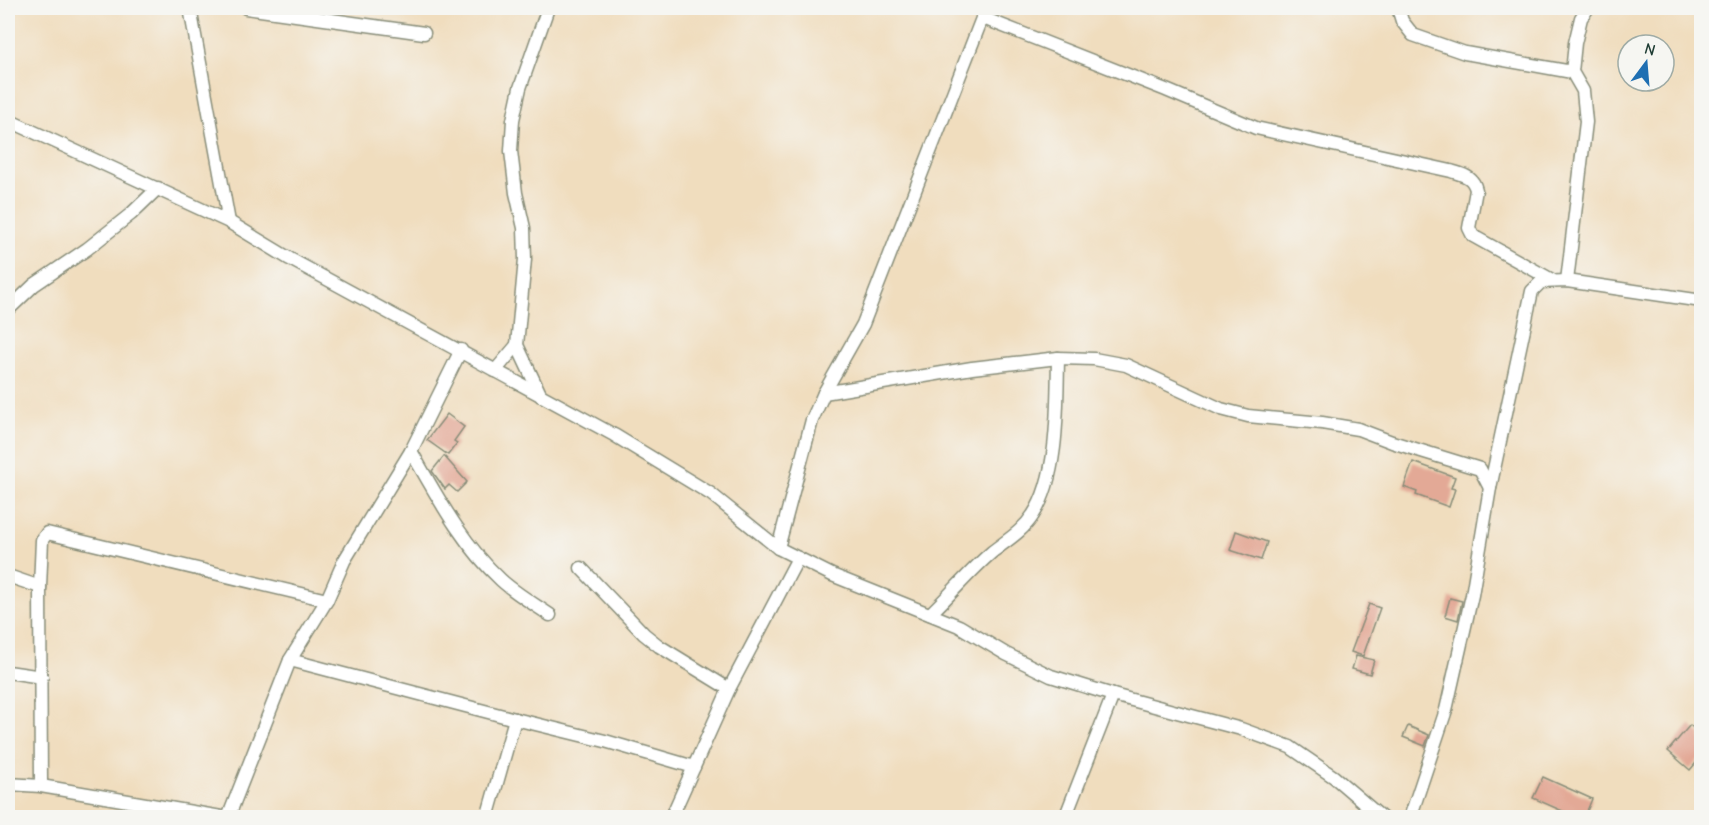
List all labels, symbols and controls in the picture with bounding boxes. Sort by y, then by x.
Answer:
north arrow [1616,33,1676,93]
text: N [1642,39,1657,60]

